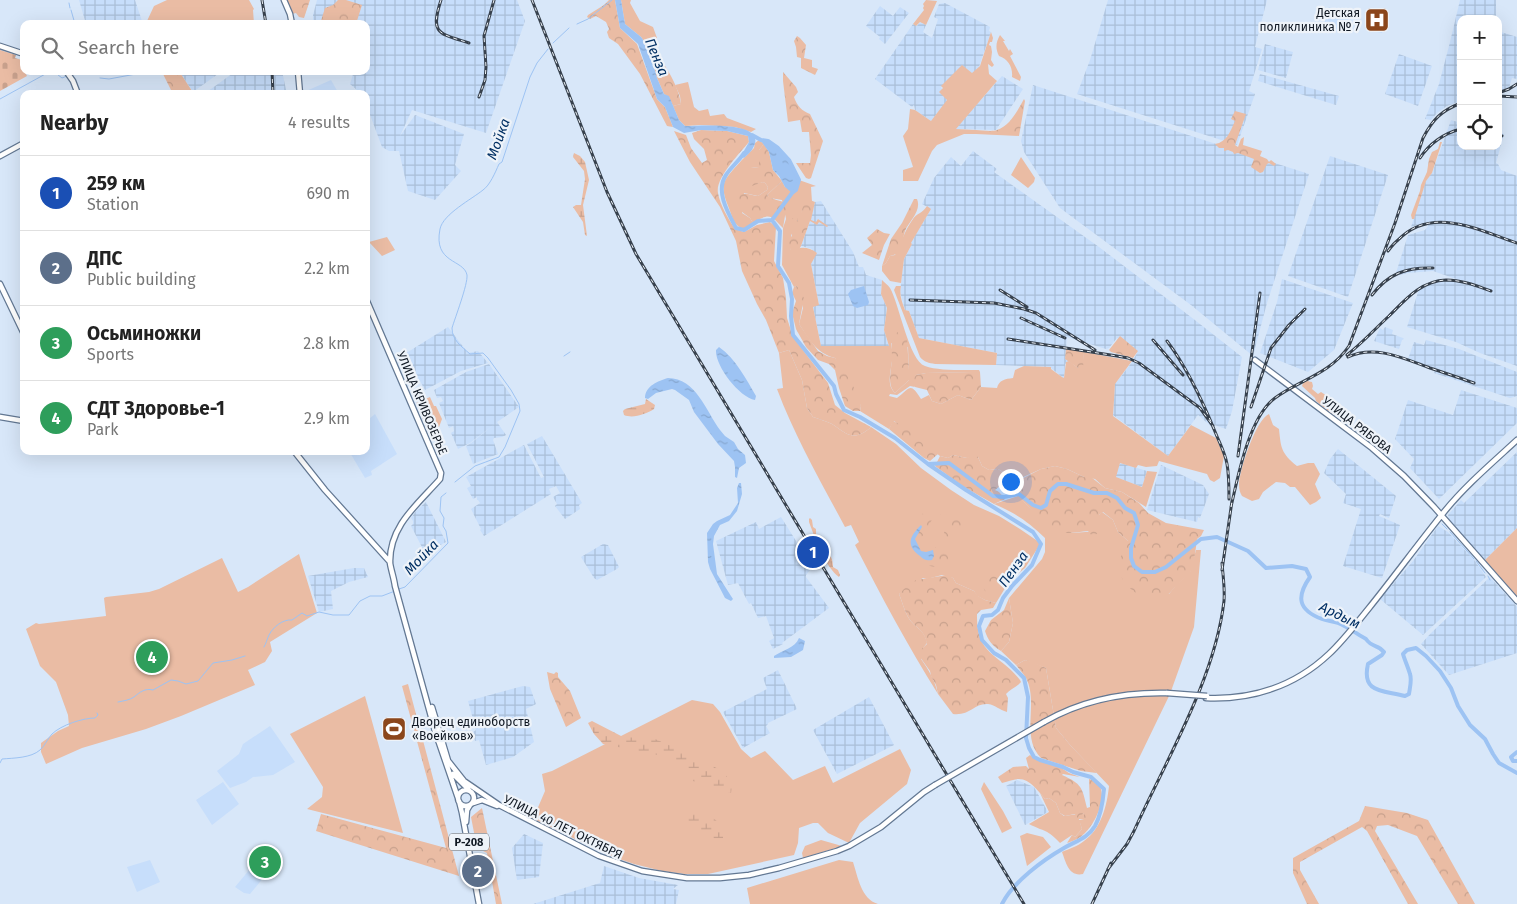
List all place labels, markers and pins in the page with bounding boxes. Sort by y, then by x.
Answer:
place label: Детская поликлиника № 7 [1260,6,1360,34]
hospital icon: Детская поликлиника № 7 [1364,7,1390,33]
pin: 1 [797,533,829,571]
pin: 4 [136,638,168,676]
place label: Дворец единоборств «Воейков» [411,715,531,743]
sports icon: Дворец единоборств «Воейков» [381,716,407,742]
pin: 3 [249,843,281,881]
pin: 2 [462,852,494,890]

